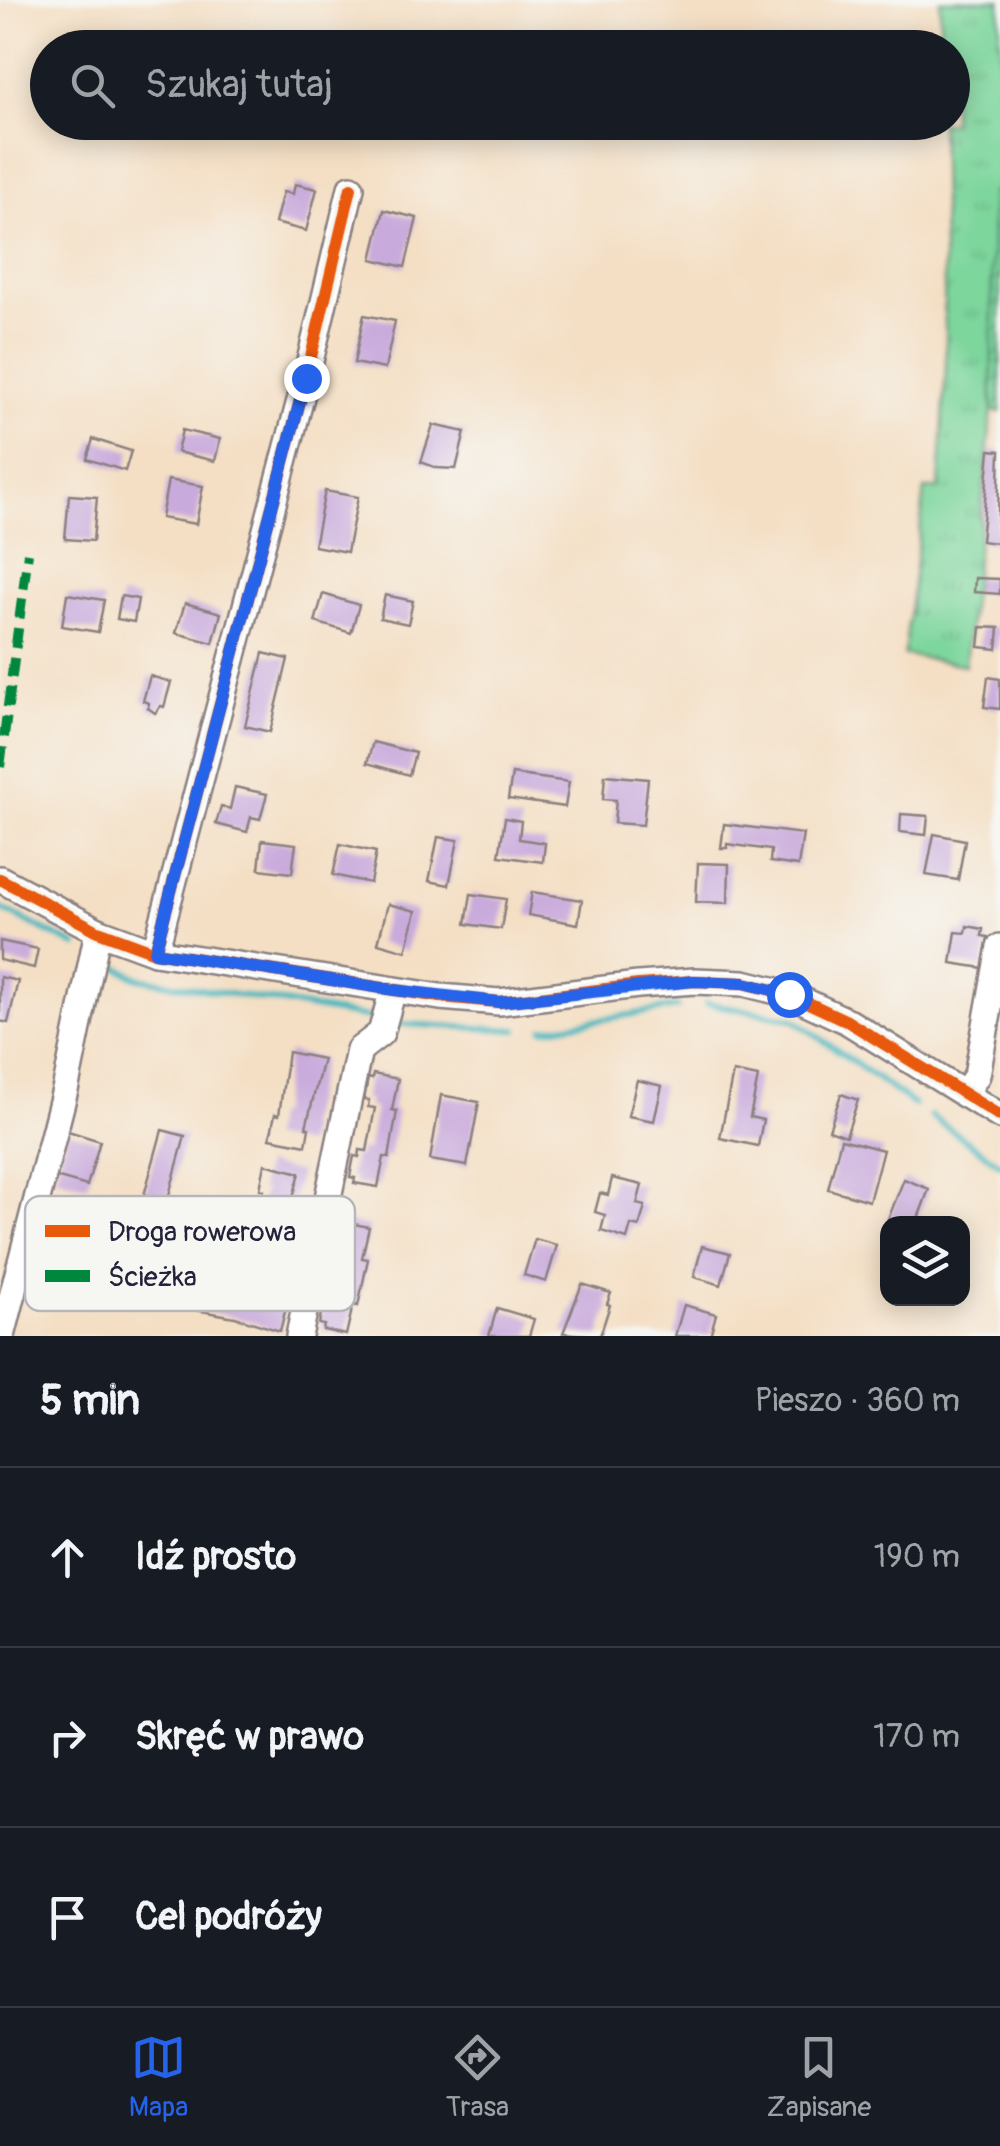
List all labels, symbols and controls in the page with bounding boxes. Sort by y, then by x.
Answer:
search box [30,30,970,140]
icon: search [65,58,120,113]
text: Szukaj tutaj [145,61,333,109]
route end [284,356,330,402]
route start [767,972,813,1018]
legend [25,1196,355,1311]
text: Droga rowerowa [108,1215,296,1250]
map controls [880,1216,970,1306]
button: layers [880,1216,970,1306]
text: Ścieżka [108,1260,197,1295]
text: 5 min [40,1375,140,1427]
text: Pieszo · 360 m [755,1381,960,1421]
icon: ahead [40,1530,95,1585]
text: Idź prosto [135,1533,296,1581]
text: 190 m [874,1537,960,1577]
icon: right [40,1710,95,1765]
text: Skręć w prawo [135,1713,364,1761]
text: 170 m [873,1717,960,1757]
icon: arrive [40,1890,95,1945]
text: Cel podróży [135,1893,322,1941]
tab: Mapa [129,2030,188,2125]
tab: Trasa [446,2030,509,2125]
tab: Zapisane [767,2030,871,2125]

